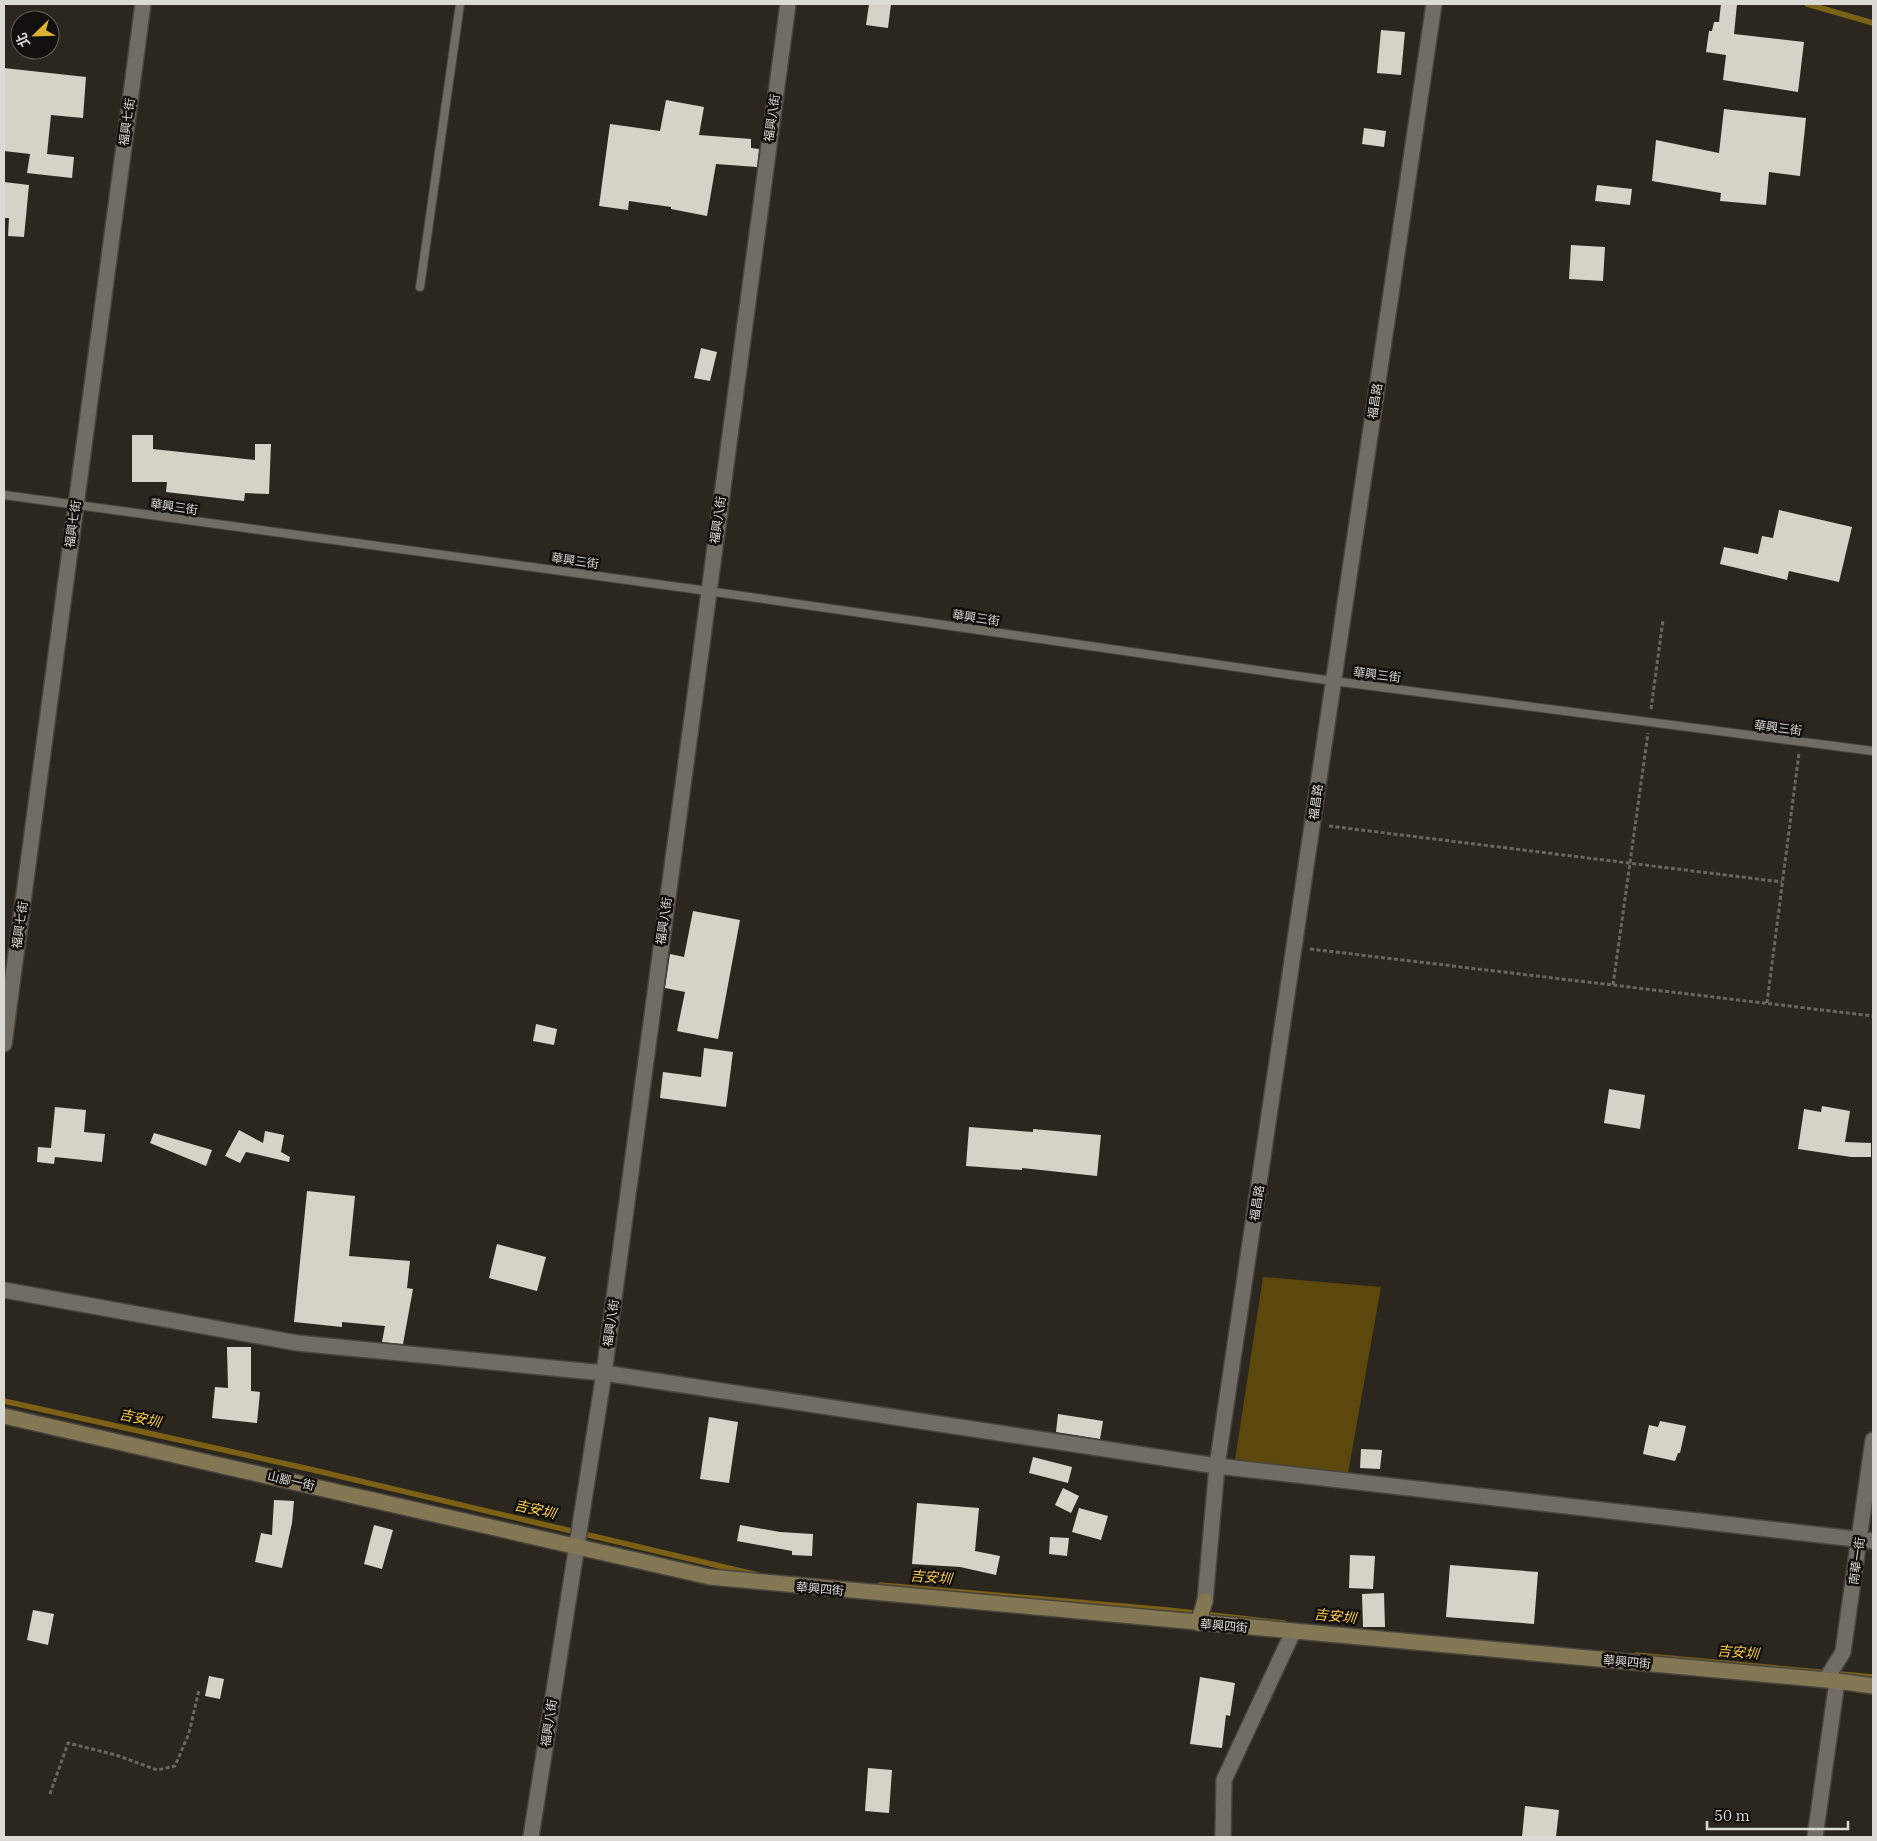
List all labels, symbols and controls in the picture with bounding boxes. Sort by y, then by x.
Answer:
north arrow [10,10,60,60]
text: 北 [12,30,34,50]
street label: 福興八街 [761,93,782,143]
street label: 福興七街 [116,97,137,147]
street label: 福昌路 [1364,382,1385,420]
street label: 福興八街 [707,495,728,545]
street label: 華興三街 [149,496,199,517]
street label: 福興七街 [62,499,83,549]
street label: 華興三街 [550,550,600,571]
street label: 華興三街 [951,607,1001,628]
street label: 華興三街 [1352,664,1402,685]
street label: 華興三街 [1753,717,1803,738]
street label: 福昌路 [1306,783,1325,821]
street label: 福興八街 [653,896,674,946]
street label: 福興七街 [9,900,30,950]
street label: 福昌路 [1246,1184,1267,1222]
street label: 福興八街 [600,1298,621,1348]
water label: 吉安圳 [118,1405,164,1432]
street label: 山腳一街 [266,1468,316,1493]
water label: 吉安圳 [513,1496,559,1523]
street label: 南華一街 [1846,1536,1867,1586]
water label: 吉安圳 [909,1566,955,1588]
street label: 華興四街 [795,1579,845,1598]
water label: 吉安圳 [1313,1605,1359,1627]
street label: 華興四街 [1199,1616,1249,1635]
water label: 吉安圳 [1716,1641,1762,1663]
street label: 華興四街 [1602,1652,1652,1671]
street label: 福興八街 [537,1698,560,1748]
scale bar [1707,1798,1848,1830]
text: 50 m [1714,1806,1750,1825]

